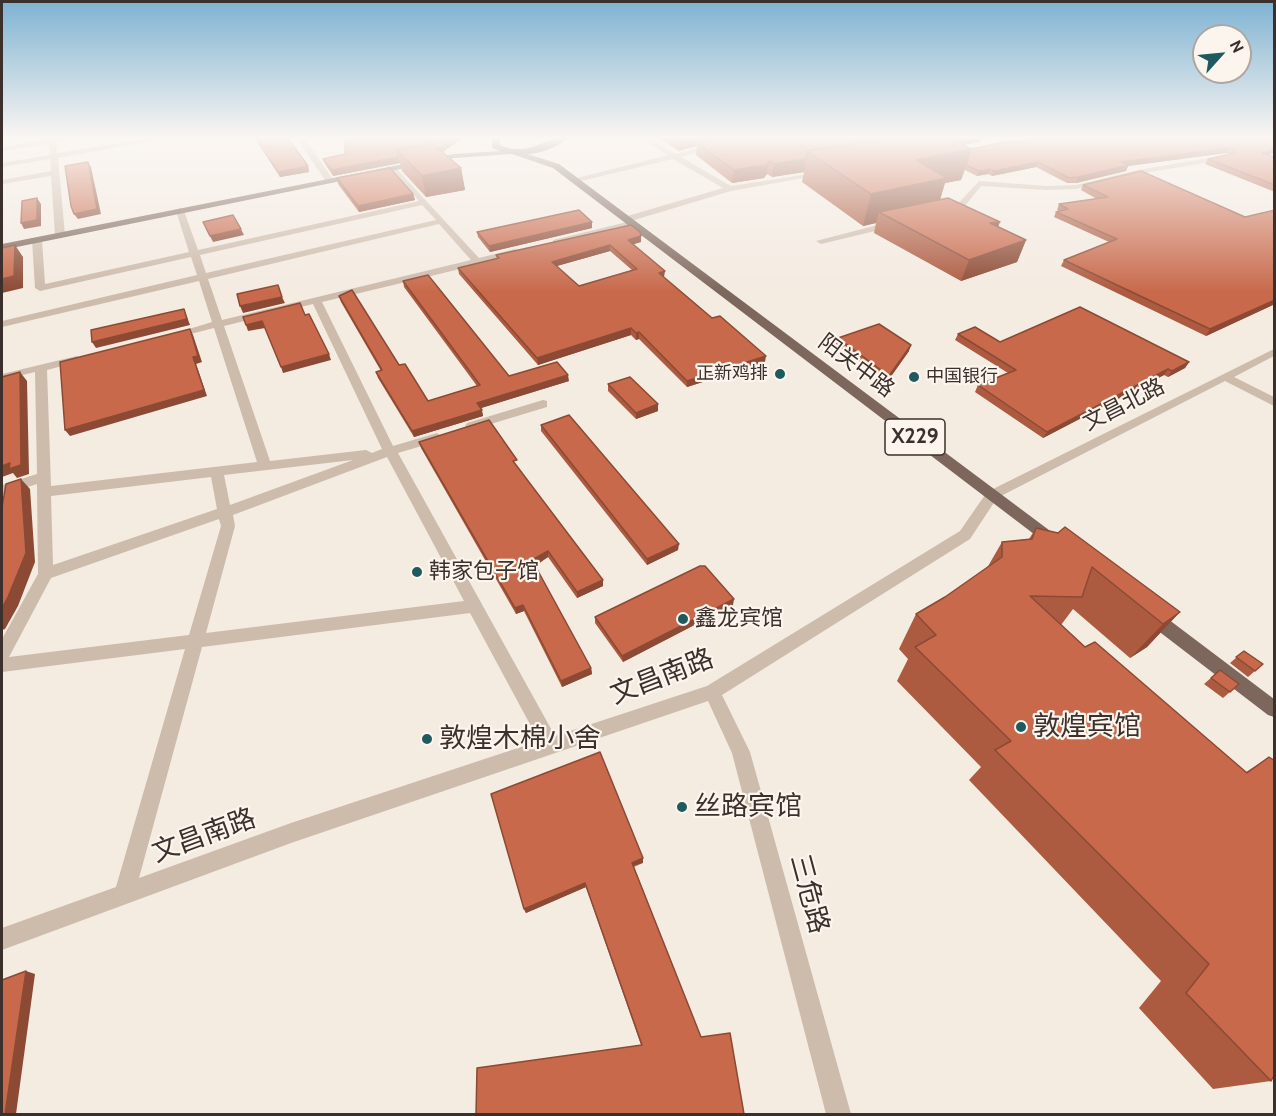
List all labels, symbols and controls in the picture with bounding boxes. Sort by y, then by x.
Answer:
north arrow [1192,24,1252,84]
text: N [1226,37,1248,56]
street label: 阳关中路 [813,329,899,403]
place label: 正新鸡排 [696,363,768,385]
place label: 中国银行 [926,366,998,388]
marker: 正新鸡排 [773,367,787,381]
marker: 中国银行 [907,370,921,384]
street label: 文昌北路 [1079,373,1169,437]
road number: X229 [885,419,945,455]
place label: 韩家包子馆 [429,559,539,585]
marker: 韩家包子馆 [410,565,424,579]
place label: 鑫龙宾馆 [695,606,783,632]
marker: 鑫龙宾馆 [676,612,690,626]
street label: 文昌南路 [606,643,718,711]
place label: 敦煌宾馆 [1033,711,1141,743]
marker: 敦煌宾馆 [1014,720,1028,734]
place label: 敦煌木棉小舍 [439,723,601,755]
marker: 敦煌木棉小舍 [420,732,434,746]
place label: 丝路宾馆 [694,791,802,823]
marker: 丝路宾馆 [675,800,689,814]
street label: 文昌南路 [148,802,260,870]
street label: 三危路 [783,851,835,937]

